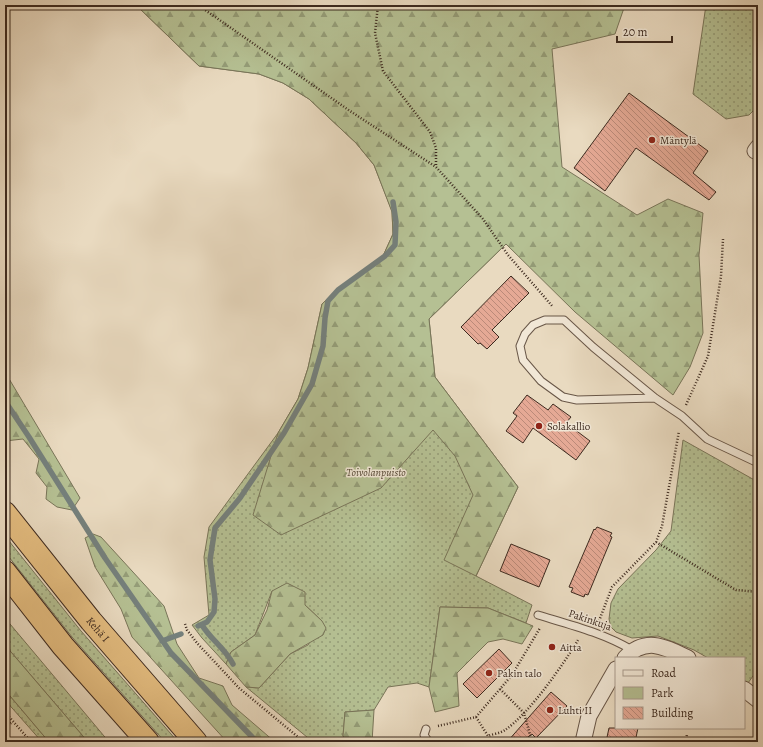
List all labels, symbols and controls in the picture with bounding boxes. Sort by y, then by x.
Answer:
scale bar [617,18,672,44]
text: 20 m [623,24,647,40]
place label: Mäntylä [660,133,698,148]
marker: Mäntylä [647,135,657,145]
place label: Solakallio [547,419,591,434]
marker: Solakallio [534,421,544,431]
park label: Toivolanpuisto [346,465,406,480]
street label: Pakinkuja [566,606,614,635]
street label: Kehä I [83,614,113,645]
place label: Aitta [559,640,583,655]
marker: Aitta [547,642,557,652]
legend [615,657,745,729]
text: Road [651,665,677,681]
place label: Pakin talo [497,666,542,681]
marker: Pakin talo [484,668,494,678]
text: Park [651,685,674,701]
place label: Luhti II [558,703,592,718]
marker: Luhti II [545,705,555,715]
text: Building [651,705,693,721]

